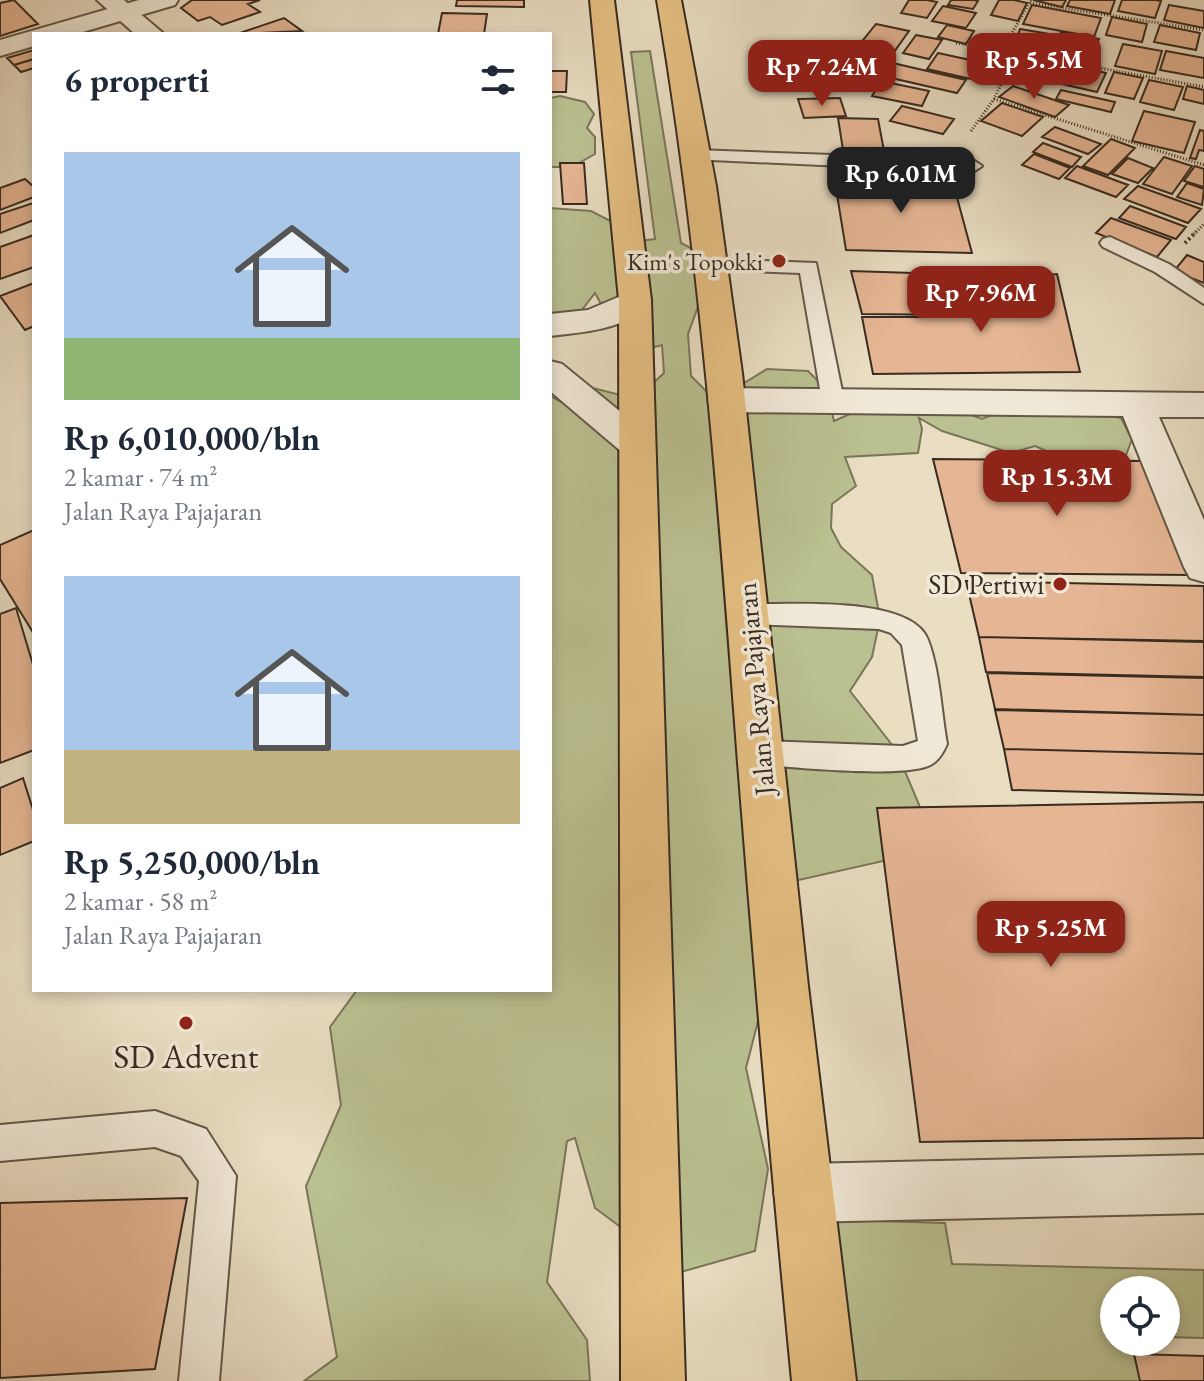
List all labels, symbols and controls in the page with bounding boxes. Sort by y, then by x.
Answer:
pin: Rp 5.5M [960,33,1108,101]
pin: Rp 7.24M [739,40,905,108]
text: Rp 5.5M [985,42,1083,76]
text: Rp 7.24M [766,49,878,83]
text: 6 properti [64,58,209,102]
icon: filters [476,58,520,102]
pin: Rp 6.01M [818,147,984,215]
text: Rp 6.01M [845,156,957,190]
icon: home [220,204,364,348]
place label: Kim's Topokki [627,246,763,277]
marker: Kim's Topokki [770,252,788,270]
pin: Rp 7.96M [898,266,1064,334]
text: Rp 7.96M [925,275,1037,309]
text: Rp 6,010,000/bln [64,416,320,460]
pin: Rp 15.3M [974,450,1140,518]
text: Rp 15.3M [1001,459,1113,493]
text: 2 kamar · 74 m² [64,460,217,494]
text: Jalan Raya Pajajaran [64,494,262,528]
place label: SD Pertiwi [928,566,1044,602]
marker: SD Pertiwi [1051,575,1069,593]
street label: Jalan Raya Pajajaran [728,581,782,799]
icon: home [220,628,364,772]
text: Rp 5,250,000/bln [64,840,320,884]
text: 2 kamar · 58 m² [64,884,217,918]
pin: Rp 5.25M [968,901,1134,969]
text: Rp 5.25M [995,910,1107,944]
text: Jalan Raya Pajajaran [64,918,262,952]
marker: SD Advent [177,1014,195,1032]
place label: SD Advent [114,1034,259,1078]
map controls [1100,1276,1180,1356]
button: locate [1100,1276,1180,1356]

